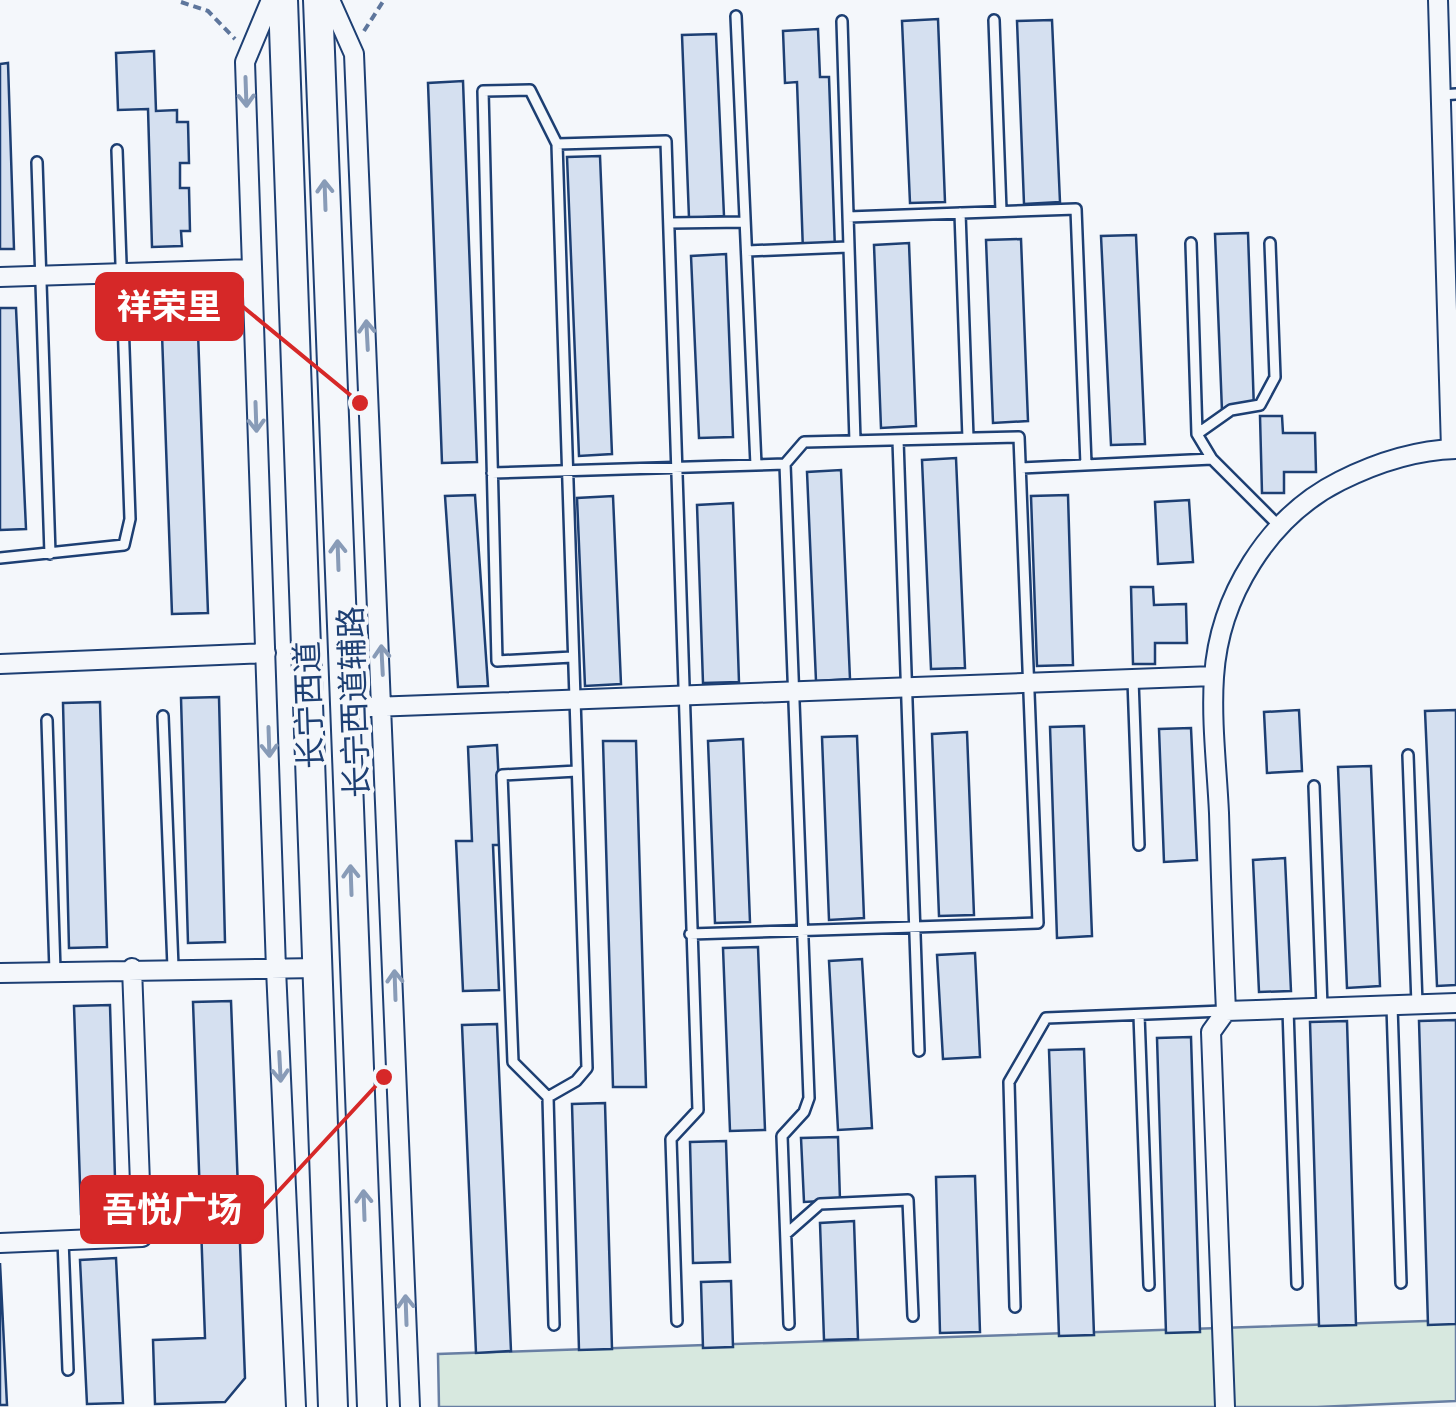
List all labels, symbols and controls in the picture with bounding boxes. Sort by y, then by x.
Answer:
one-way arrow [236,76,255,108]
one-way arrow [315,180,334,212]
callout: 祥荣里 [97,274,242,339]
text: 祥荣里 [116,284,222,330]
one-way arrow [357,320,376,352]
one-way arrow [247,401,266,433]
one-way arrow [329,540,348,572]
street label: 长宁西道辅路 [330,605,378,799]
street label: 长宁西道 [286,640,332,770]
one-way arrow [372,644,391,677]
one-way arrow [259,725,278,757]
one-way arrow [341,864,360,896]
one-way arrow [385,969,404,1001]
one-way arrow [271,1050,290,1082]
callout: 吾悦广场 [82,1177,262,1242]
text: 吾悦广场 [102,1187,242,1233]
one-way arrow [354,1189,373,1221]
one-way arrow [397,1294,416,1326]

